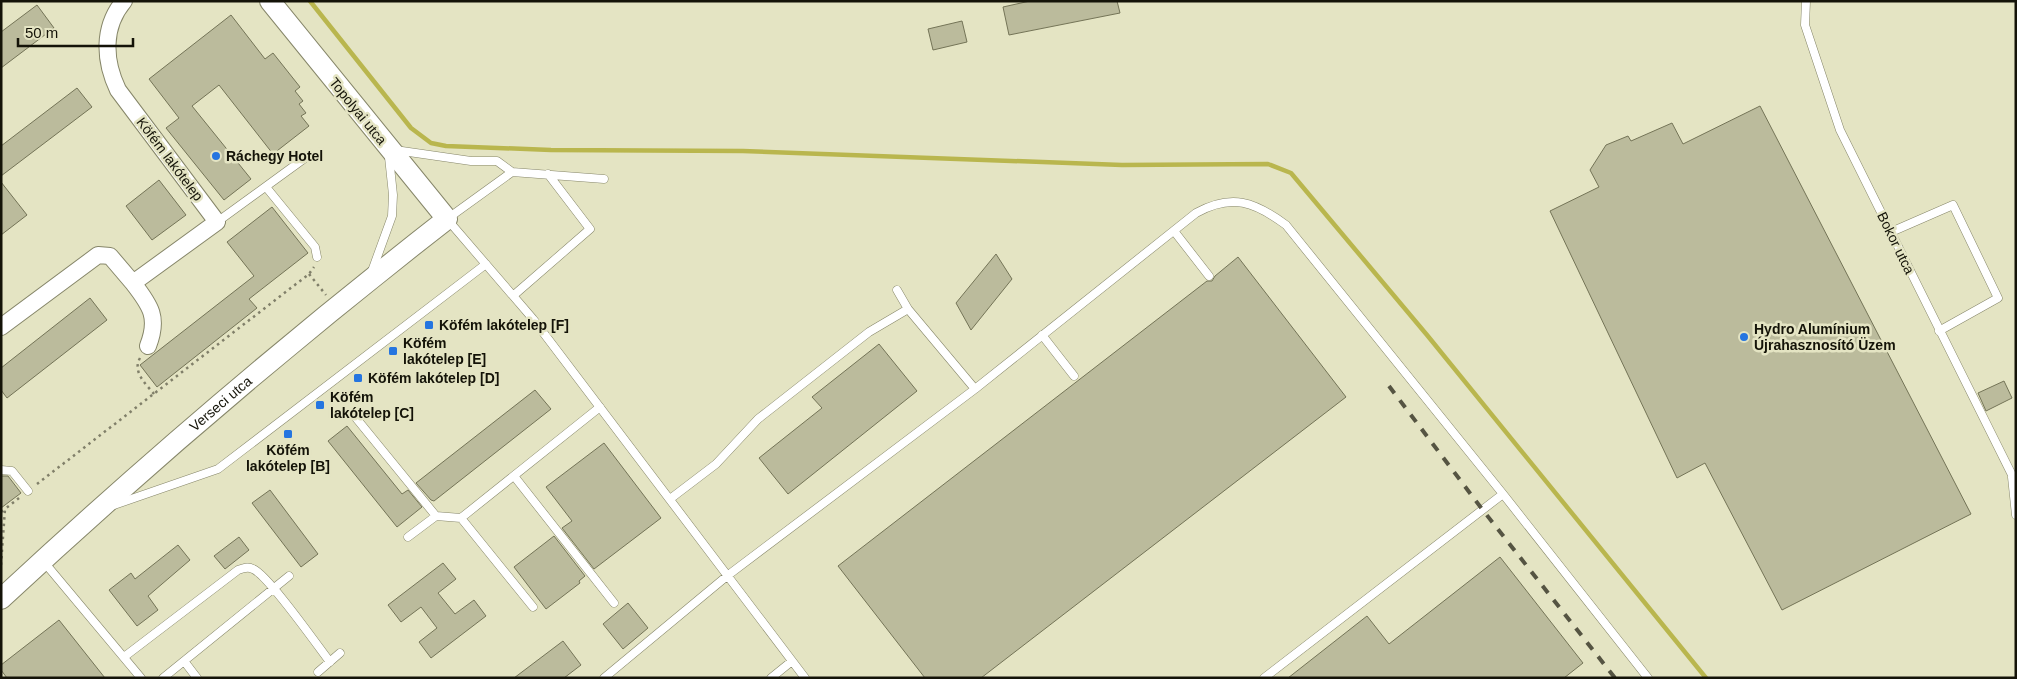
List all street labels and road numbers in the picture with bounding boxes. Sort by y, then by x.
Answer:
street label: Topolyai utca [326,74,390,148]
street label: Köfém lakótelep [133,114,207,204]
street label: Bokor utca [1874,209,1918,277]
street label: Verseci utca [186,373,255,434]

